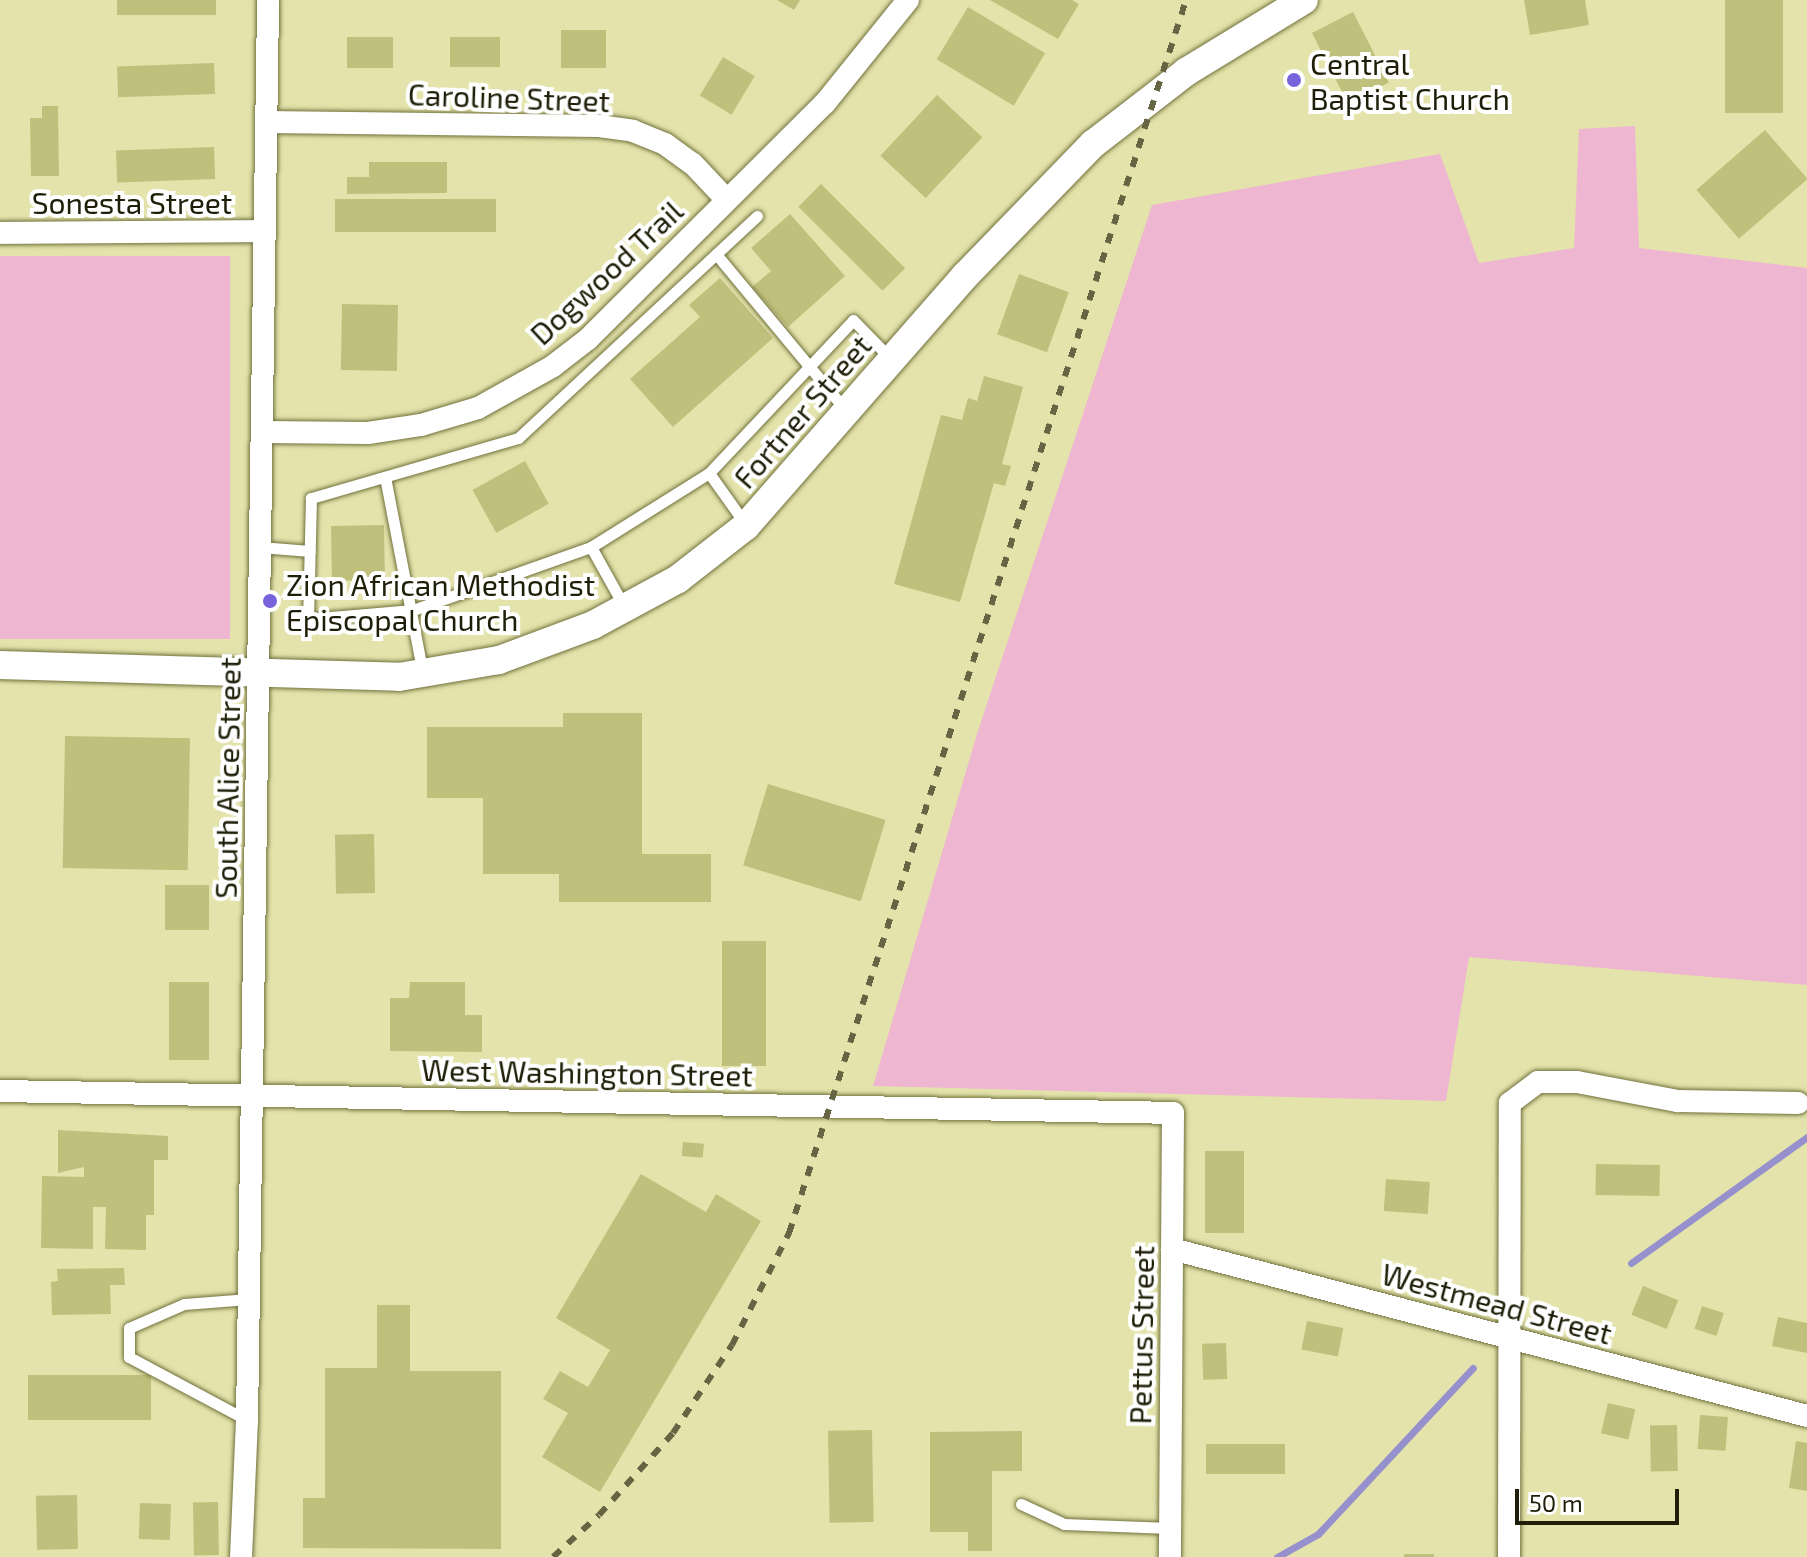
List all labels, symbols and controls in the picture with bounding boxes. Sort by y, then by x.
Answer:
place label: Central Baptist Church [1310,45,1510,116]
marker: Central Baptist Church [1285,71,1303,89]
street label: Caroline Street [407,75,611,119]
street label: Sonesta Street [32,184,232,220]
street label: Dogwood Trail [522,192,690,352]
street label: Fortner Street [725,327,879,495]
place label: Zion African Methodist Episcopal Church [286,566,596,636]
marker: Zion African Methodist Episcopal Church [261,592,279,610]
street label: South Alice Street [207,657,247,899]
street label: West Washington Street [421,1051,753,1093]
street label: Pettus Street [1121,1245,1161,1425]
street label: Westmead Street [1378,1255,1616,1351]
scale bar [1519,1473,1683,1523]
text: 50 m [1529,1488,1583,1517]

